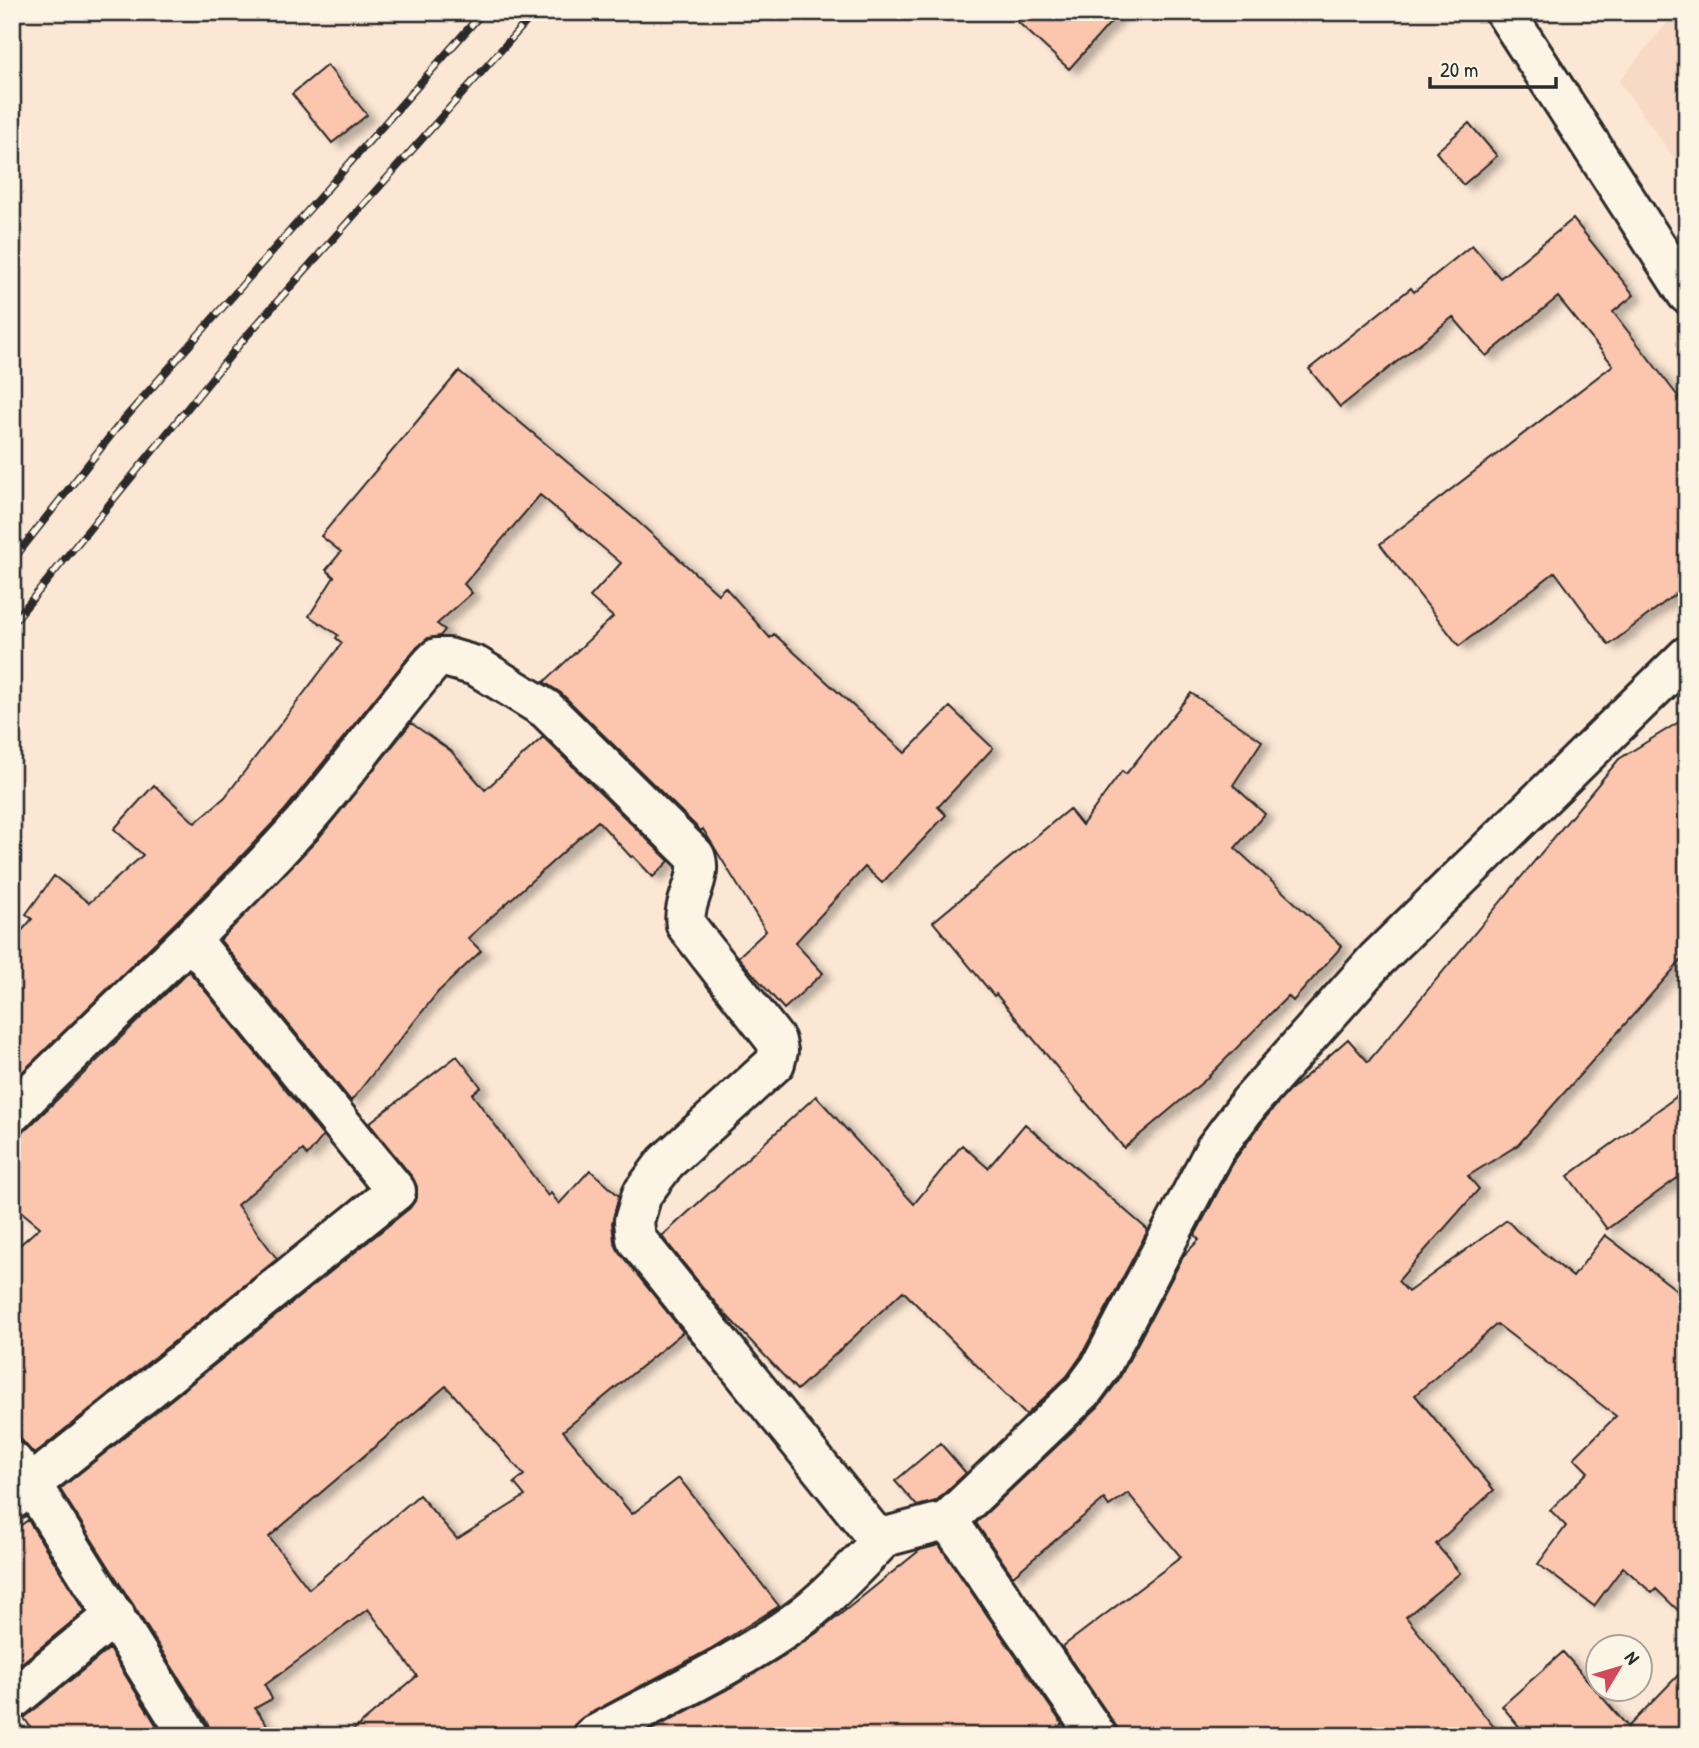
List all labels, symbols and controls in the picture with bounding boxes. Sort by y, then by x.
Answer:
scale bar [1430,46,1556,90]
text: 20 m [1440,55,1478,84]
north arrow [1584,1632,1654,1702]
text: N [1619,1646,1646,1670]

